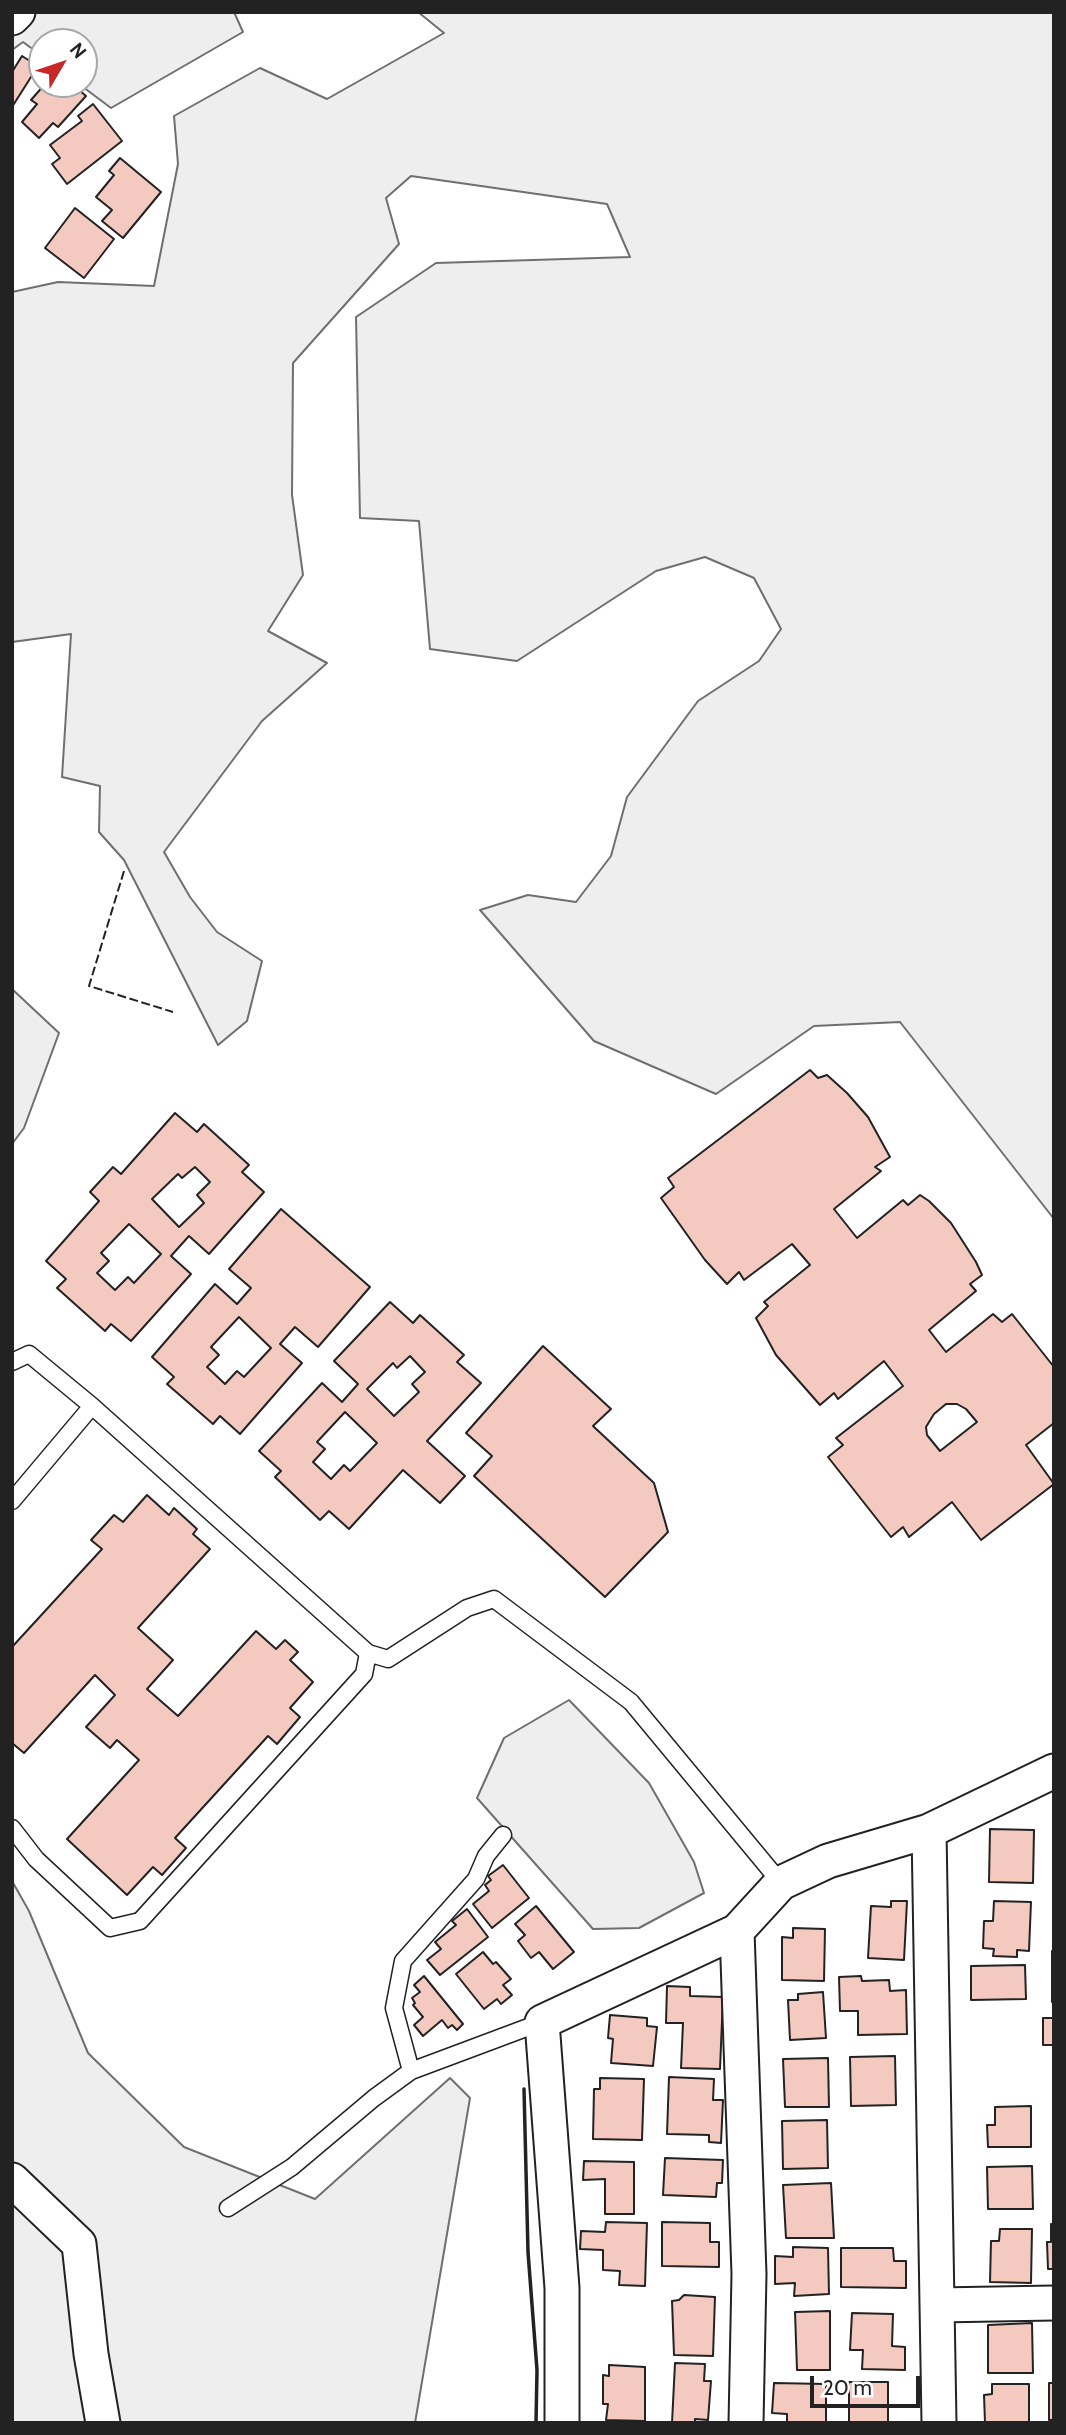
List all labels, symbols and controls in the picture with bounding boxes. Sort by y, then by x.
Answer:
north arrow [28,28,98,98]
text: N [65,38,91,63]
scale bar [814,2362,924,2406]
text: 20 m [823,2375,872,2400]

